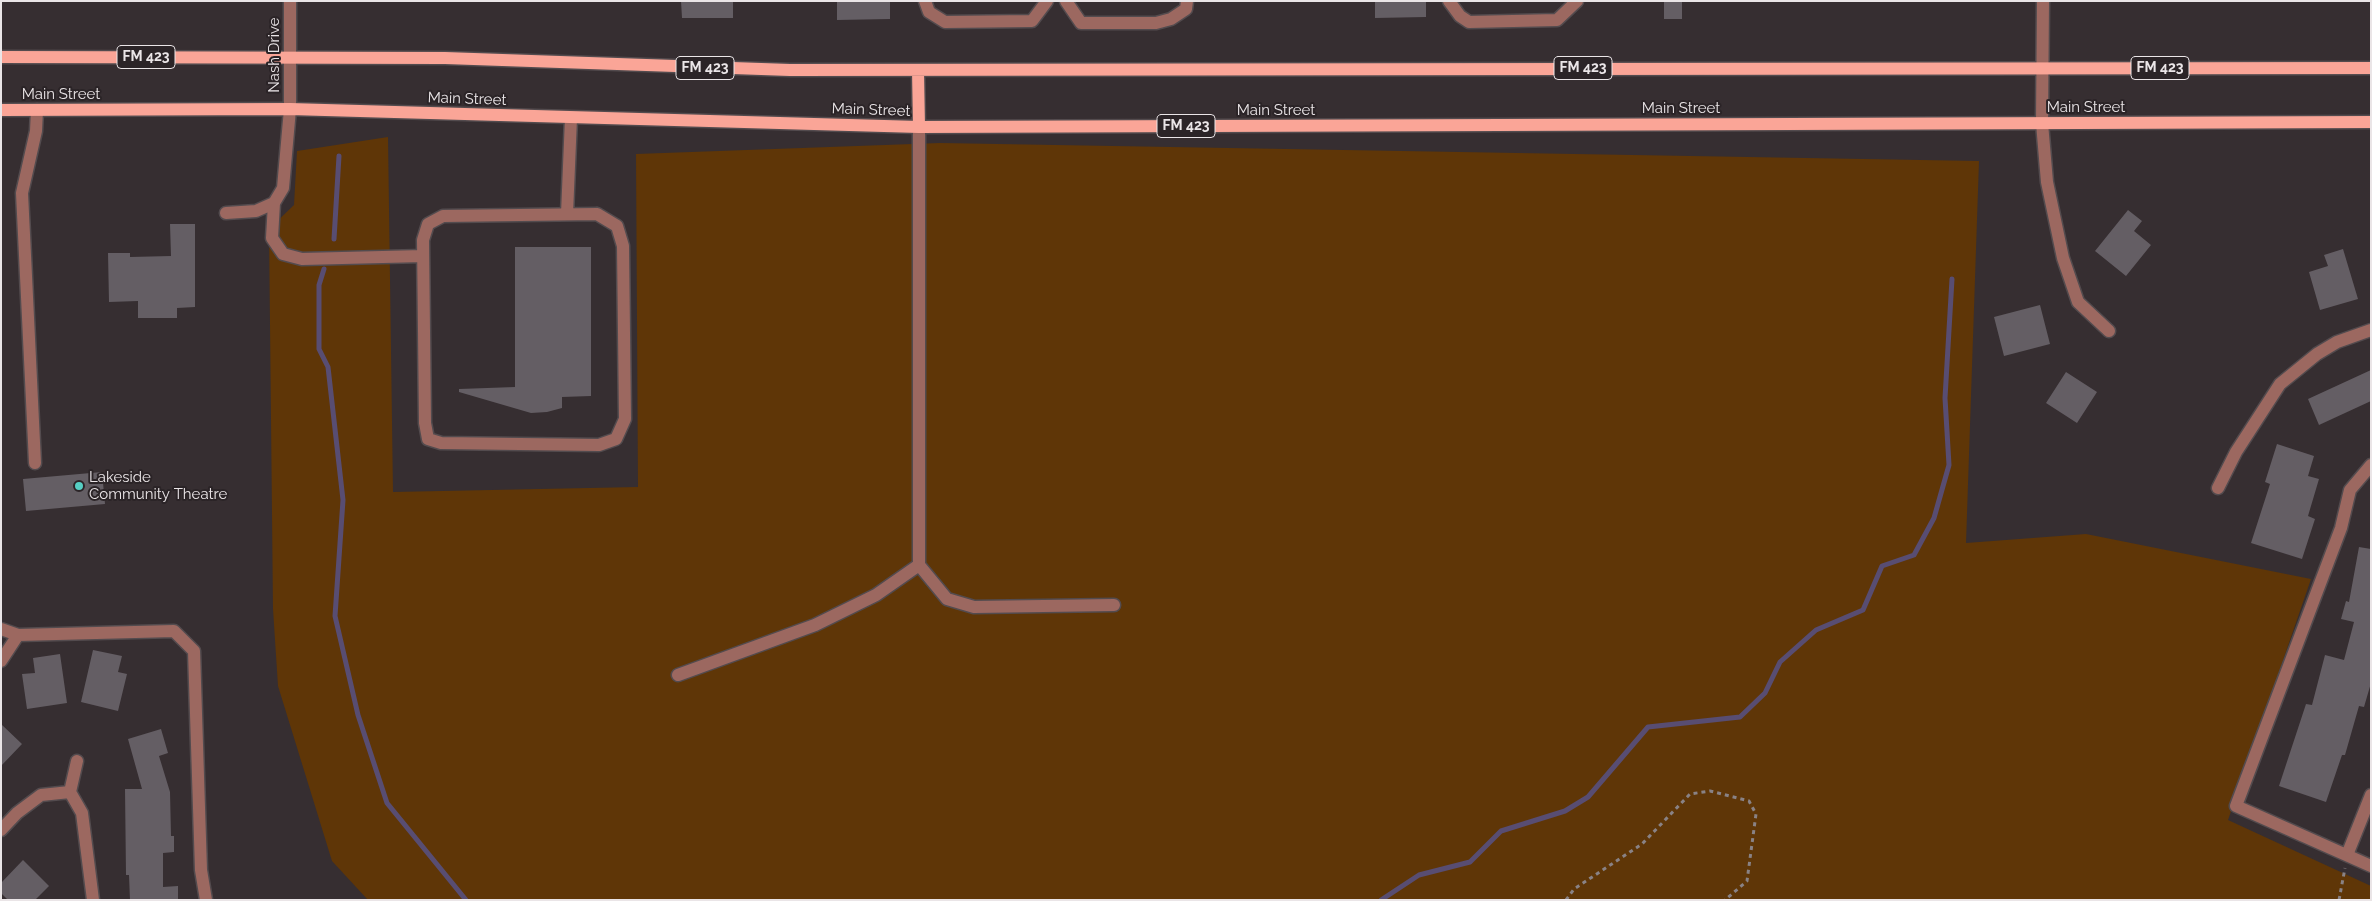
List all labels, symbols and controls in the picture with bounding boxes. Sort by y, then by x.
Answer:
street label: Nash Drive [265,17,283,93]
road number: FM 423 [117,46,175,68]
road number: FM 423 [676,56,734,80]
road number: FM 423 [1554,56,1612,80]
road number: FM 423 [2131,56,2189,80]
street label: Main Street [22,85,100,103]
street label: Main Street [427,89,507,109]
street label: Main Street [2047,98,2125,116]
street label: Main Street [1642,99,1720,117]
street label: Main Street [831,100,911,120]
street label: Main Street [1237,101,1315,119]
road number: FM 423 [1157,114,1215,138]
place label: Lakeside Community Theatre [89,468,227,503]
marker: Lakeside Community Theatre [73,480,85,492]

